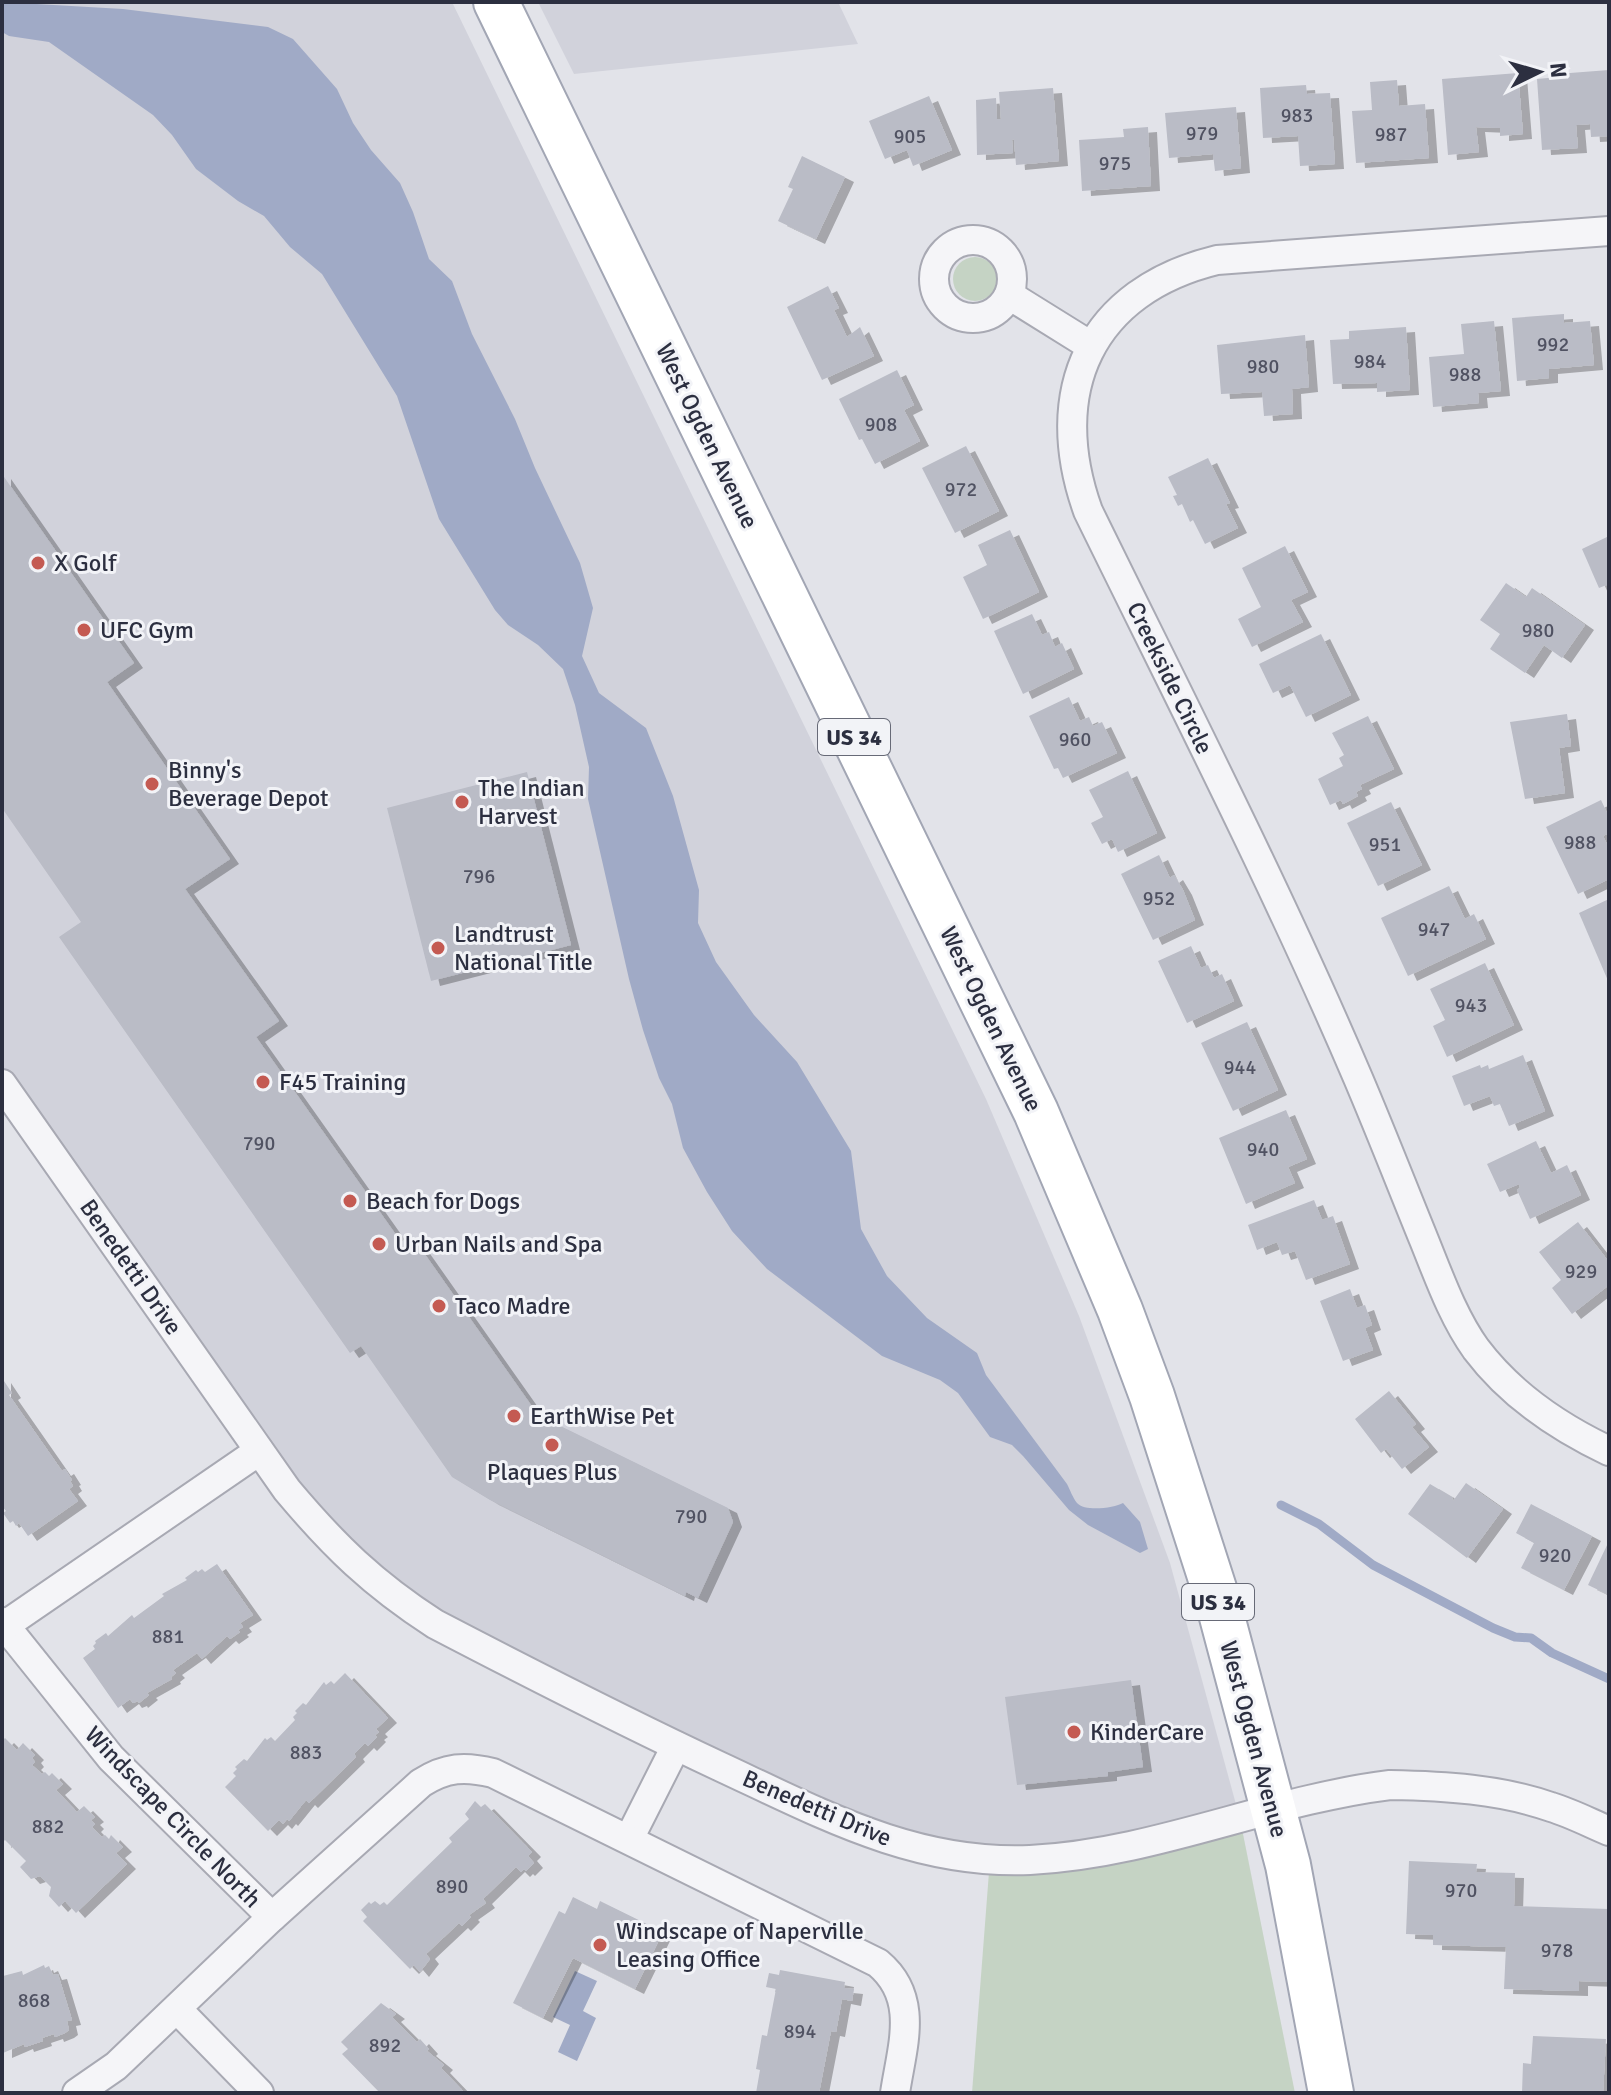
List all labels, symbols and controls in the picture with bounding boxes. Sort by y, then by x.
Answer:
north arrow [1499,32,1579,112]
text: N [1544,61,1573,79]
house number: 983 [1281,103,1313,128]
house number: 979 [1186,121,1218,146]
house number: 987 [1375,122,1407,147]
house number: 905 [894,124,926,149]
house number: 975 [1099,151,1131,176]
house number: 992 [1537,332,1569,357]
street label: West Ogden Avenue [649,339,765,533]
house number: 984 [1354,349,1386,374]
house number: 980 [1247,354,1279,379]
house number: 988 [1449,362,1481,387]
house number: 908 [865,412,897,437]
house number: 972 [945,477,977,502]
place label: X Golf [54,548,117,578]
marker: X Golf [29,554,47,572]
street label: Creekside Circle [1120,597,1220,759]
place label: UFC Gym [100,615,194,645]
house number: 980 [1522,618,1554,643]
marker: UFC Gym [75,621,93,639]
road number: US 34 [818,719,890,755]
house number: 960 [1059,727,1091,752]
place label: Binny's Beverage Depot [168,755,329,813]
place label: The Indian Harvest [478,773,585,831]
marker: Binny's Beverage Depot [143,775,161,793]
marker: The Indian Harvest [453,793,471,811]
house number: 988 [1564,830,1596,855]
house number: 951 [1369,832,1401,857]
house number: 796 [463,864,495,889]
house number: 952 [1143,886,1175,911]
house number: 947 [1418,917,1450,942]
place label: Landtrust National Title [454,919,593,977]
street label: West Ogden Avenue [933,922,1049,1116]
marker: Landtrust National Title [429,939,447,957]
house number: 943 [1455,993,1487,1018]
house number: 944 [1224,1055,1256,1080]
place label: F45 Training [279,1067,406,1097]
marker: F45 Training [254,1073,272,1091]
house number: 790 [243,1131,275,1156]
house number: 940 [1247,1137,1279,1162]
place label: Beach for Dogs [366,1186,520,1216]
marker: Beach for Dogs [341,1192,359,1210]
street label: Benedetti Drive [73,1193,189,1341]
place label: Urban Nails and Spa [395,1229,602,1259]
marker: Urban Nails and Spa [370,1235,388,1253]
house number: 929 [1565,1259,1597,1284]
place label: Taco Madre [455,1291,571,1321]
marker: Taco Madre [430,1297,448,1315]
place label: EarthWise Pet [530,1401,674,1431]
marker: EarthWise Pet [505,1407,523,1425]
marker: Plaques Plus [543,1436,561,1454]
place label: Plaques Plus [487,1457,617,1487]
house number: 790 [675,1504,707,1529]
house number: 920 [1539,1543,1571,1568]
road number: US 34 [1182,1584,1254,1620]
house number: 881 [152,1624,184,1649]
street label: West Ogden Avenue [1213,1637,1295,1841]
place label: KinderCare [1090,1717,1204,1747]
street label: Windscape Circle North [78,1720,268,1914]
marker: KinderCare [1065,1723,1083,1741]
house number: 883 [290,1740,322,1765]
street label: Benedetti Drive [738,1763,896,1853]
house number: 882 [32,1814,64,1839]
house number: 890 [436,1874,468,1899]
house number: 970 [1445,1878,1477,1903]
place label: Windscape of Naperville Leasing Office [616,1916,864,1974]
marker: Windscape of Naperville Leasing Office [591,1936,609,1954]
house number: 978 [1541,1938,1573,1963]
house number: 868 [18,1988,50,2013]
house number: 894 [784,2019,816,2044]
house number: 892 [369,2033,401,2058]

